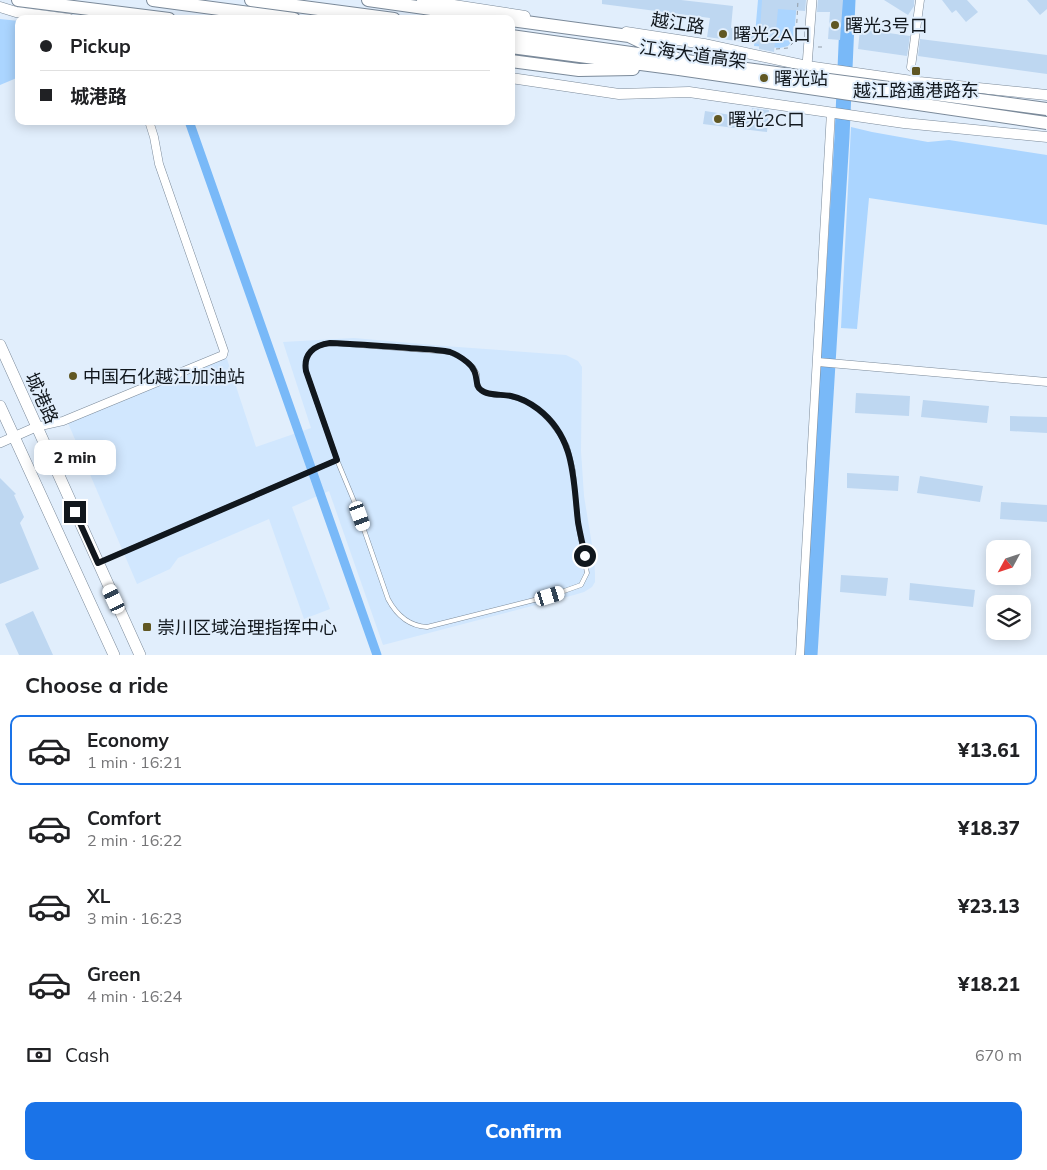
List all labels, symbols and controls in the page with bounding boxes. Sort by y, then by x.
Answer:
street label: 越江路 [650,7,706,39]
place label: 曙光3号口 [845,14,928,37]
marker: 曙光3号口 [829,19,841,31]
place label: 曙光2A口 [733,23,811,46]
marker: 曙光2A口 [717,28,729,40]
text: Pickup [70,34,131,58]
street label: 江海大道高架 [638,35,748,73]
marker: 越江路通港路东 [910,65,922,77]
place label: 曙光站 [774,67,828,90]
marker: 曙光站 [758,72,770,84]
place label: 越江路通港路东 [853,79,979,102]
text: 城港路 [70,84,127,108]
place label: 曙光2C口 [728,108,805,131]
marker: 曙光2C口 [712,113,724,125]
place label: 中国石化越江加油站 [83,365,245,388]
street label: 城港路 [21,369,63,427]
marker: 中国石化越江加油站 [67,370,79,382]
callout: 2 min [34,440,116,474]
text: 2 min [54,447,96,467]
car [347,499,372,533]
route end [64,501,86,523]
north arrow [986,540,1031,585]
map controls [986,540,1031,640]
route start [574,545,596,567]
car [100,582,127,616]
car [533,584,566,608]
button: layers [986,595,1031,640]
place label: 崇川区域治理指挥中心 [157,616,337,639]
marker: 崇川区域治理指挥中心 [141,621,153,633]
text: Choose a ride [25,671,168,699]
icon: car [27,728,72,773]
text: Economy [87,728,169,752]
text: ¥13.61 [958,738,1020,762]
text: 1 min · 16:21 [87,752,182,772]
icon: car [27,806,72,851]
text: Comfort [87,806,161,830]
text: ¥18.37 [958,816,1020,840]
text: 2 min · 16:22 [87,830,182,850]
icon: car [27,884,72,929]
text: XL [87,884,110,908]
text: ¥23.13 [958,894,1020,918]
text: 3 min · 16:23 [87,908,182,928]
icon: car [27,962,72,1007]
text: Green [87,962,141,986]
text: ¥18.21 [958,972,1020,996]
text: 4 min · 16:24 [87,986,182,1006]
icon: cash [25,1041,53,1069]
text: Cash [65,1043,110,1067]
text: 670 m [975,1045,1022,1065]
button: Confirm [25,1102,1022,1160]

